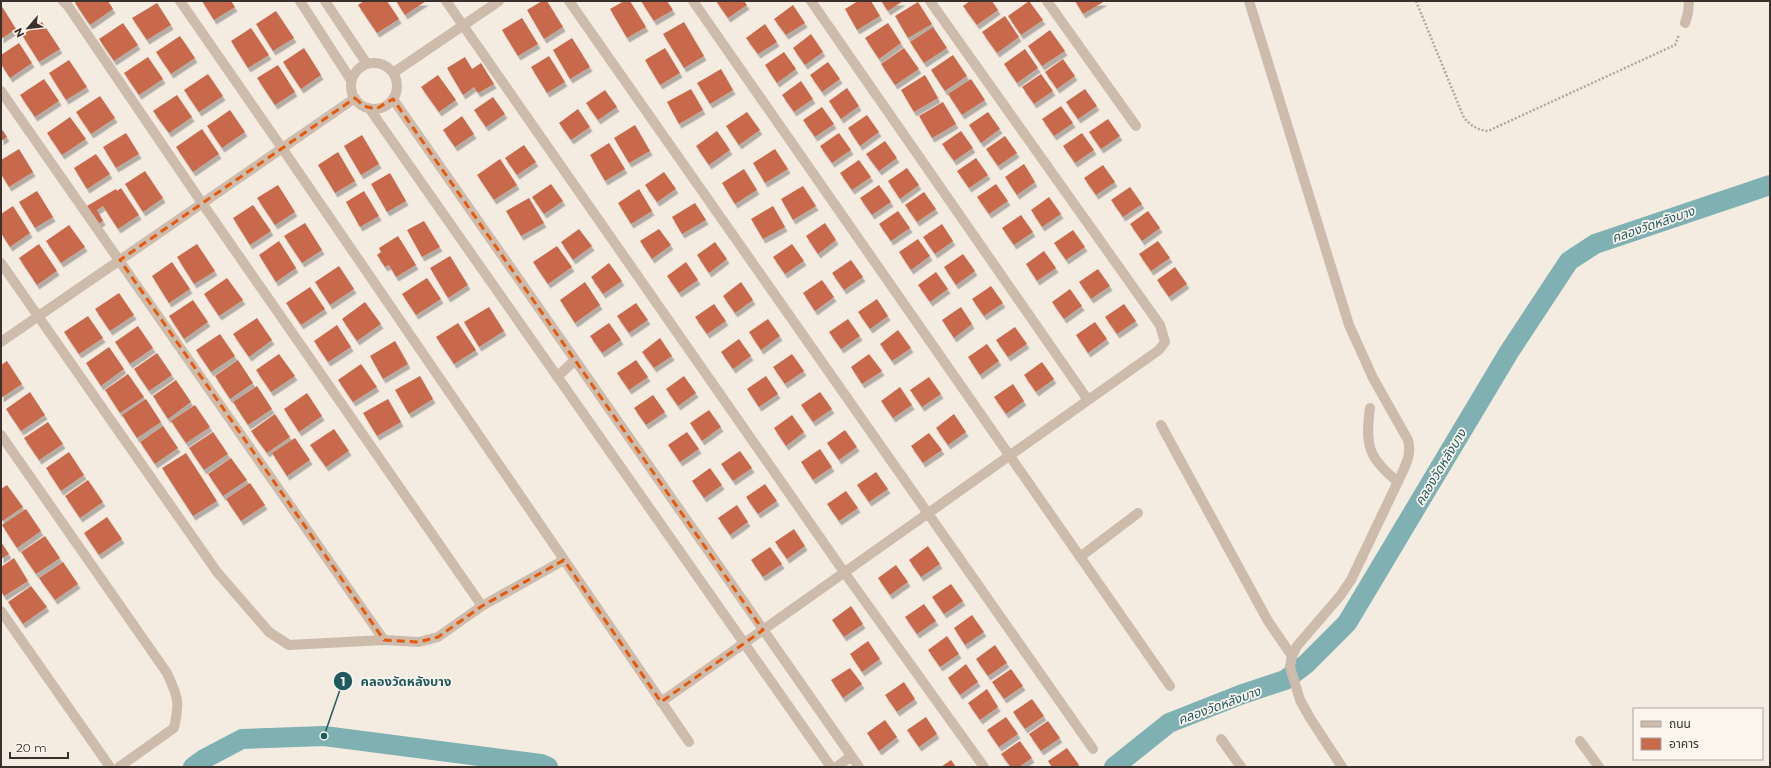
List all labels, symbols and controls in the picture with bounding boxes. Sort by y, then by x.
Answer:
north arrow [8,8,48,48]
text: N [11,25,27,40]
water label: คลองวัดหลังบาง [1610,202,1697,246]
water label: คลองวัดหลังบาง [1411,425,1470,508]
callout: คลองวัดหลังบาง [333,669,460,694]
text: คลองวัดหลังบาง [361,673,451,689]
text: 1 [341,674,345,689]
water label: คลองวัดหลังบาง [1176,682,1263,727]
legend [1633,708,1763,760]
text: ถนน [1669,716,1691,731]
scale bar [10,734,68,760]
text: อาคาร [1669,736,1699,751]
text: 20 m [16,740,47,755]

